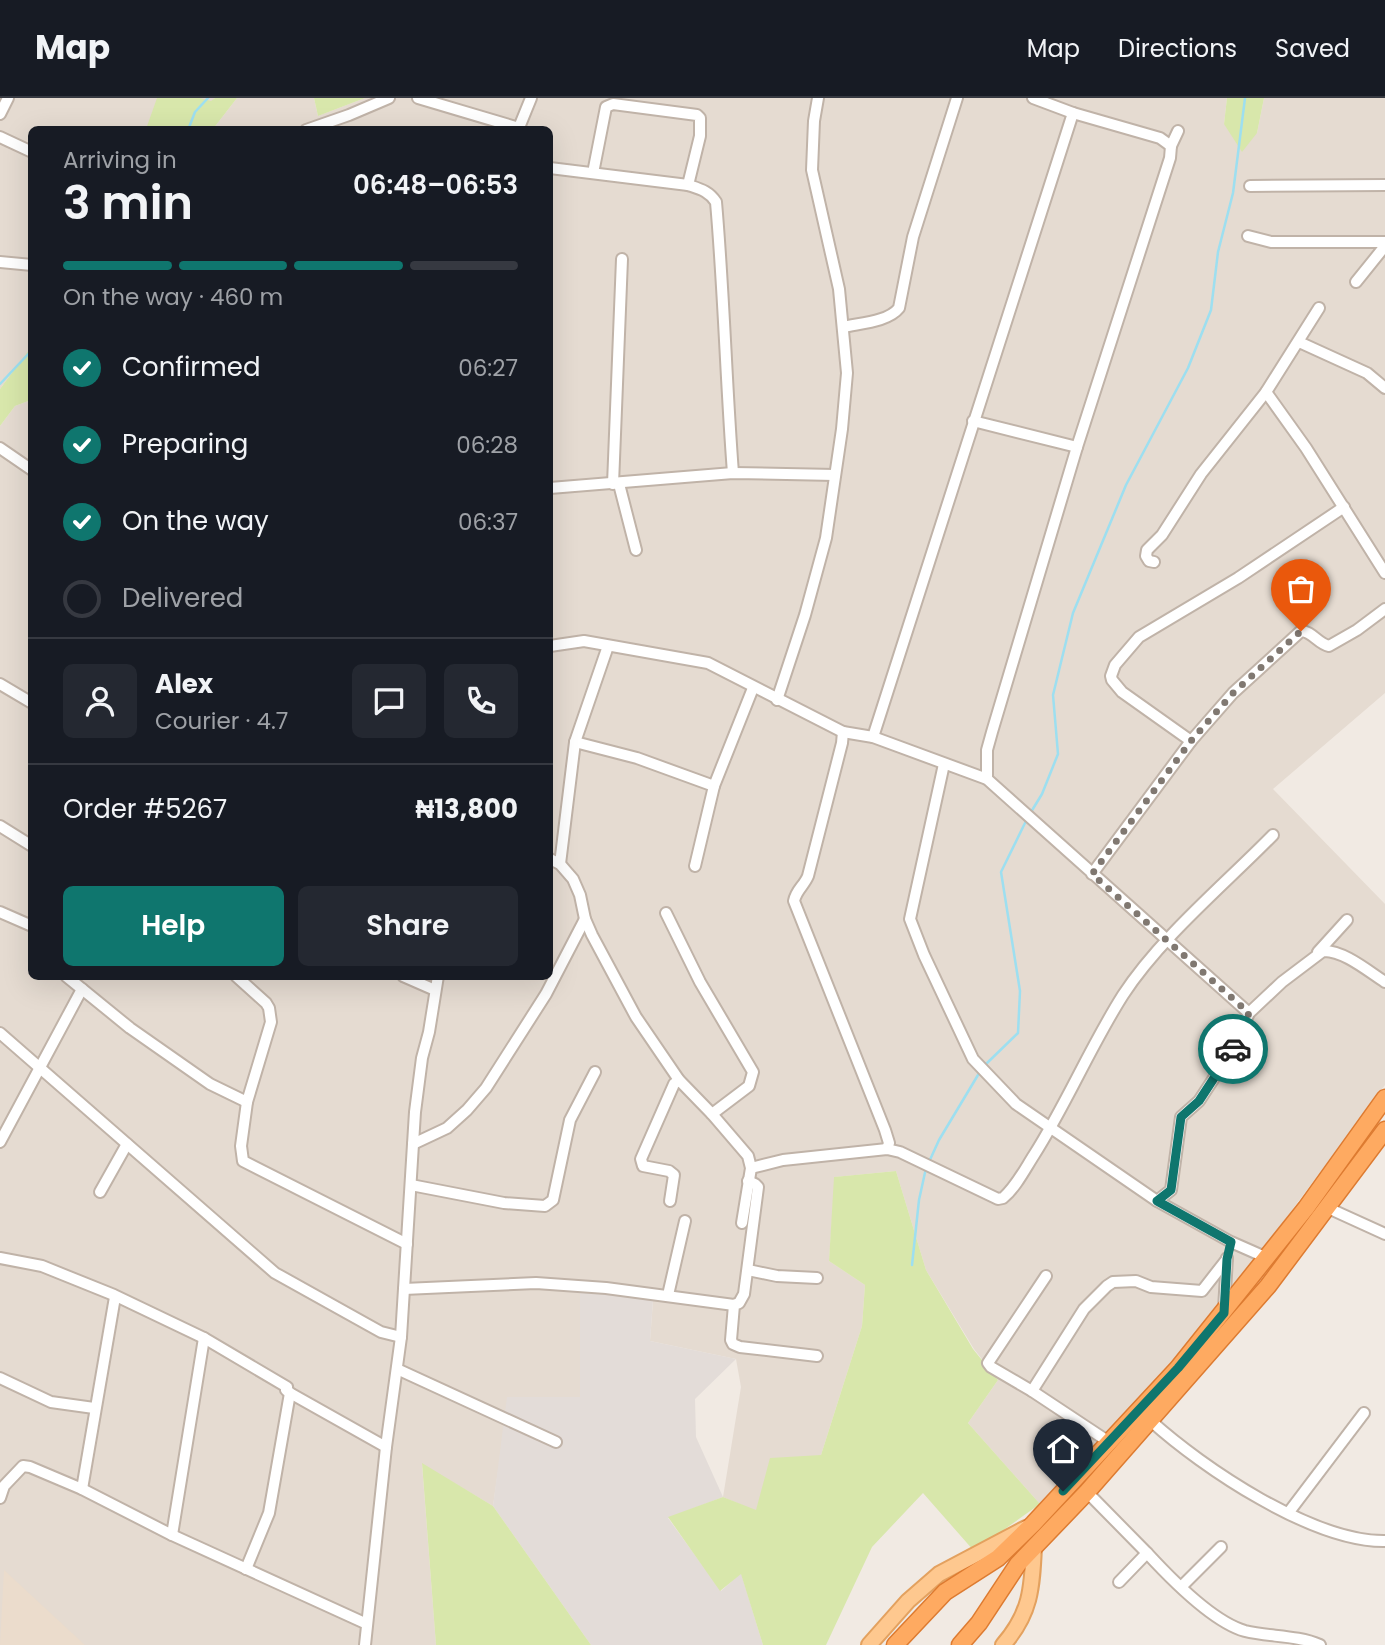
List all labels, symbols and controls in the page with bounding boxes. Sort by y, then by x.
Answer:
text: Map [35,24,110,71]
text: Map [1027,32,1080,65]
text: Directions [1118,32,1237,65]
text: Saved [1275,32,1350,65]
text: Arriving in [63,144,177,176]
text: 06:48–06:53 [353,167,518,203]
text: 3 min [63,171,193,235]
text: On the way · 460 m [63,281,283,313]
icon: check [63,349,101,387]
text: Confirmed [122,349,260,385]
text: 06:27 [458,352,518,384]
icon: check [63,426,101,464]
text: Preparing [122,426,248,462]
text: 06:28 [456,429,518,461]
icon: check [63,503,101,541]
text: On the way [122,503,269,539]
text: 06:37 [458,506,518,538]
pin [1271,559,1331,631]
icon: bag [1282,570,1320,608]
text: Delivered [122,580,243,616]
button: person [63,664,137,738]
button: chat [352,664,426,738]
button: phone [444,664,518,738]
text: Alex [155,666,213,702]
text: Courier · 4.7 [155,705,288,737]
text: Order #5267 [63,791,227,827]
text: ₦13,800 [416,791,518,827]
button: Help [63,886,284,966]
button: Share [298,886,518,966]
courier [1198,1014,1268,1084]
icon: car [1214,1030,1252,1068]
pin [1033,1419,1093,1491]
icon: home [1044,1430,1082,1468]

